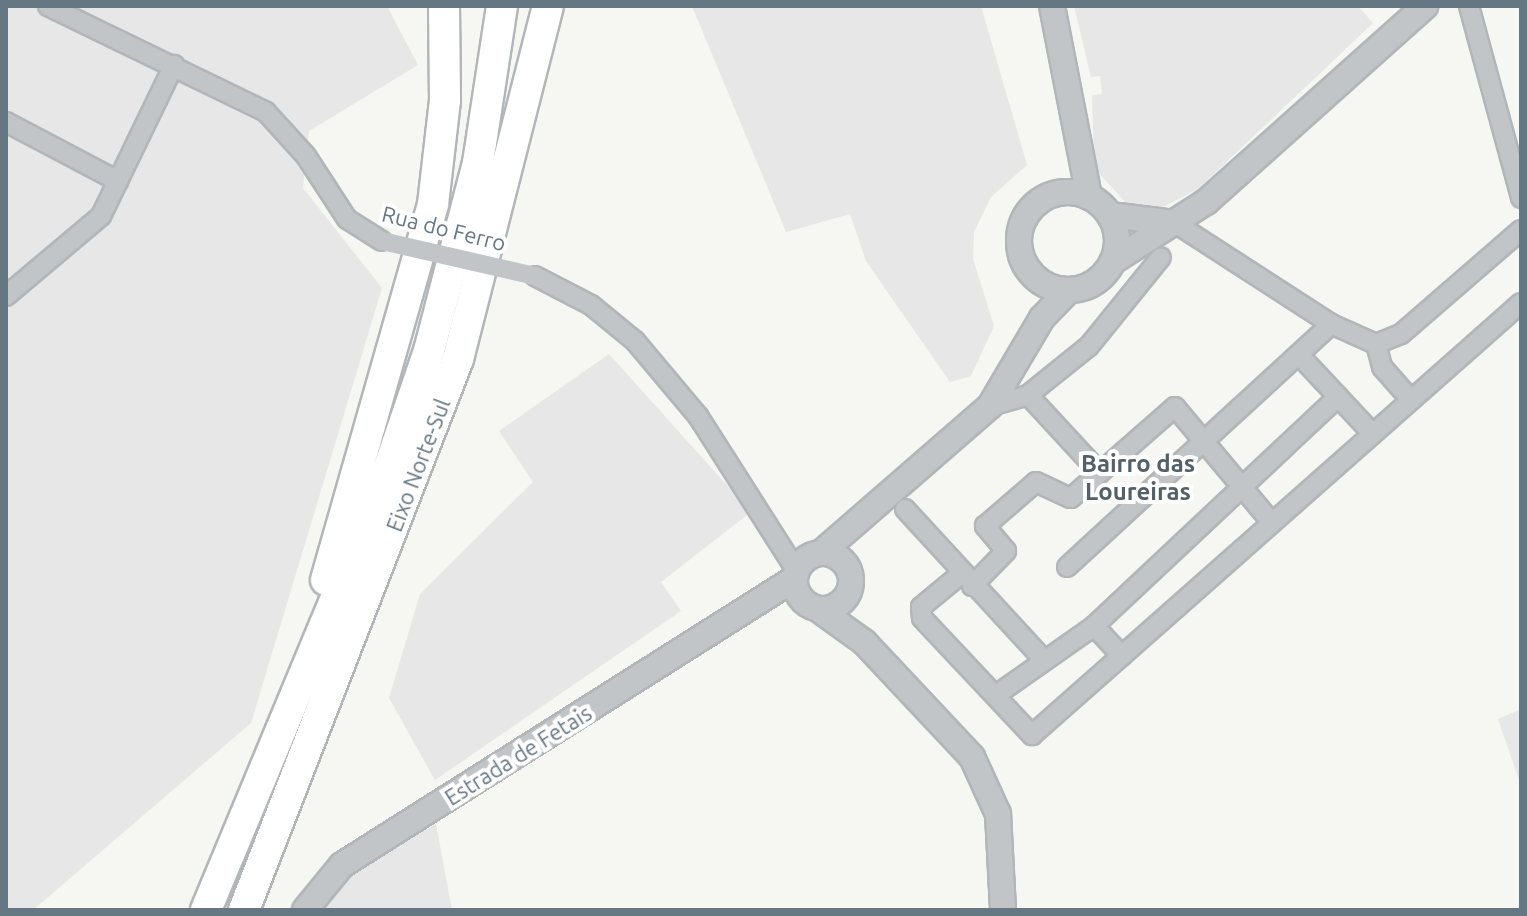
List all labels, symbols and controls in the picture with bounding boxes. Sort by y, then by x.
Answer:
street label: Rua do Ferro [379,200,509,256]
street label: Eixo Norte-Sul [381,395,455,535]
district label: Bairro das Loureiras [1081,450,1195,506]
street label: Estrada de Fetais [440,699,596,811]

